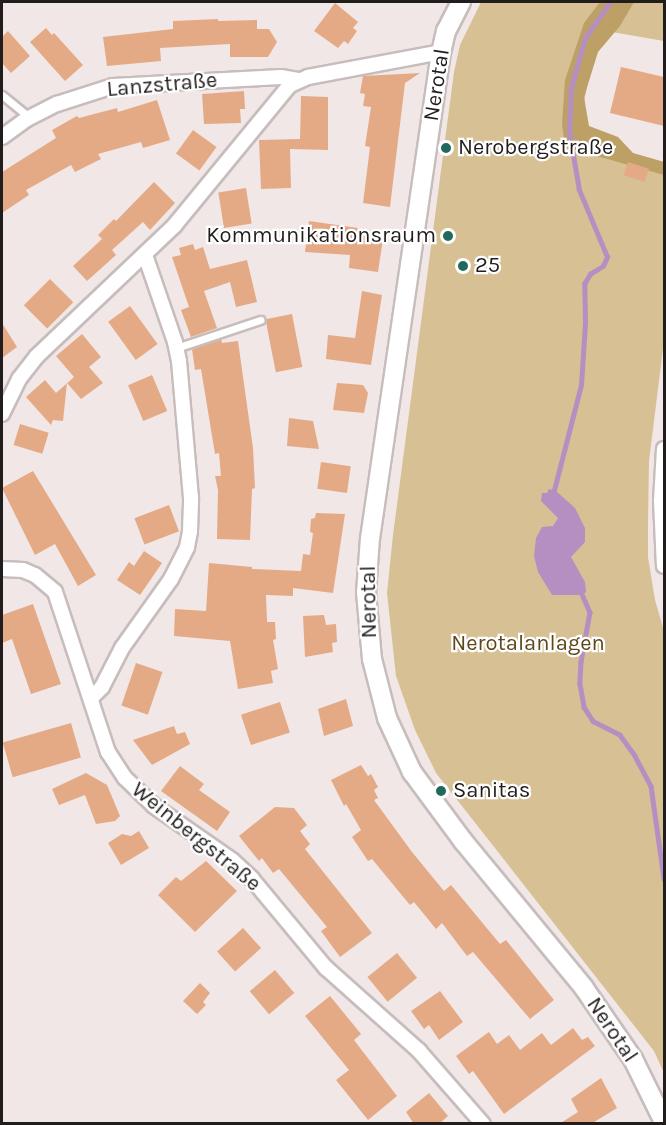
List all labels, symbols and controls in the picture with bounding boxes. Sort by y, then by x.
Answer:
street label: Nerotal [418,47,456,123]
street label: Lanzstraße [106,67,218,103]
place label: Nerobergstraße [458,135,613,161]
marker: Nerobergstraße [439,141,453,155]
place label: Kommunikationsraum [206,223,436,249]
marker: Kommunikationsraum [441,229,455,243]
place label: 25 [475,253,500,279]
marker: 25 [456,259,470,273]
street label: Nerotal [355,565,383,639]
park label: Nerotalanlagen [451,631,605,657]
street label: Weinbergstraße [126,777,266,897]
place label: Sanitas [453,778,530,804]
marker: Sanitas [434,784,448,798]
street label: Nerotal [581,992,643,1068]

